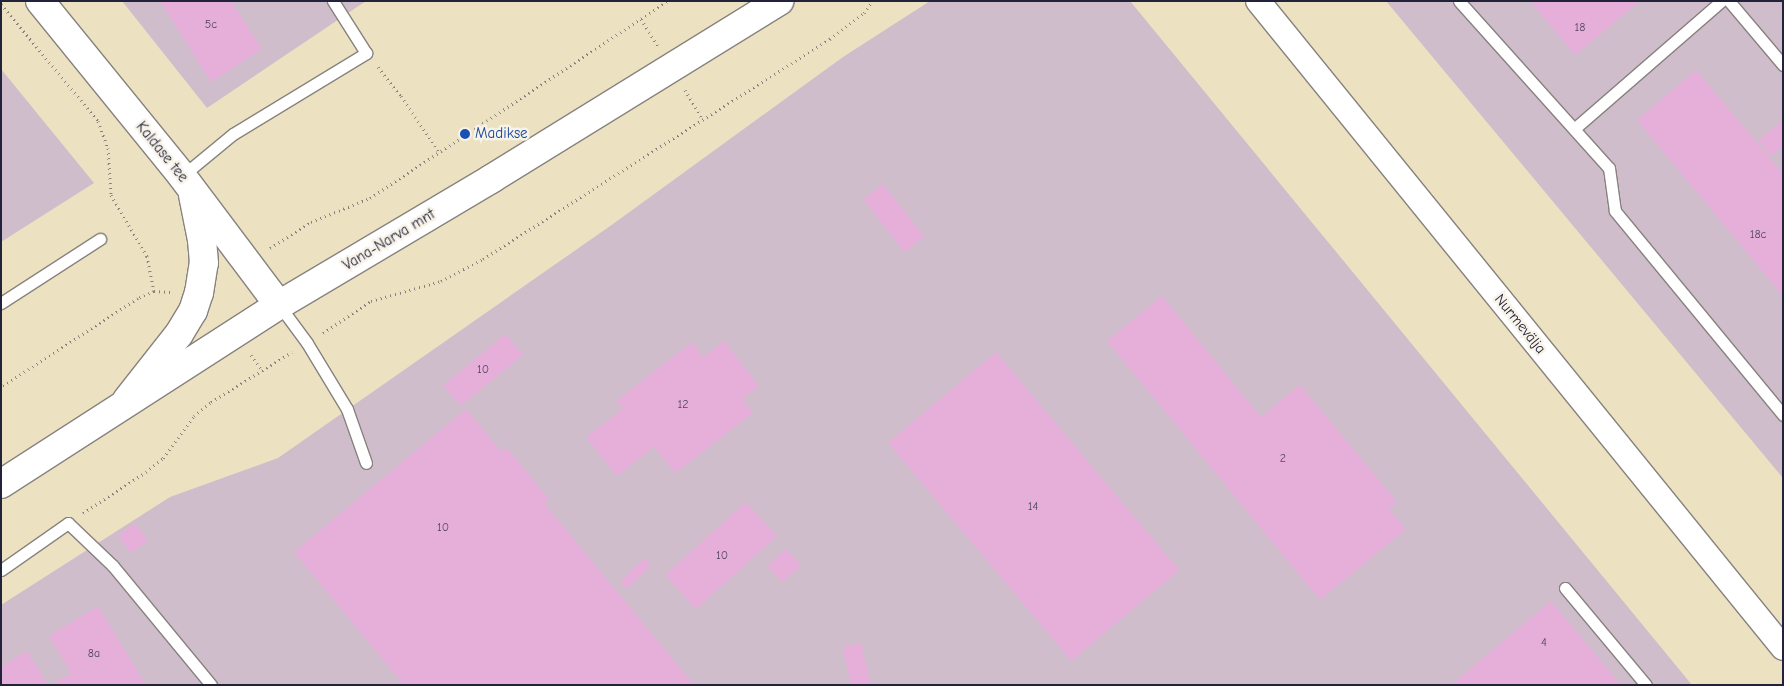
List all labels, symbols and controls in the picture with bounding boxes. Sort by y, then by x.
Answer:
house number: 5c [205,18,217,32]
house number: 18 [1575,21,1585,35]
street label: Kaldase tee [132,118,192,186]
place label: Madikse [475,125,528,143]
marker: Madikse [459,128,471,140]
street label: Vana-Narva mnt [340,205,438,275]
house number: 18c [1750,228,1766,242]
street label: Nurmevälja [1490,290,1550,358]
house number: 10 [477,363,489,377]
house number: 12 [677,398,689,412]
house number: 2 [1280,452,1286,466]
house number: 14 [1028,500,1038,514]
house number: 10 [437,521,449,535]
house number: 10 [716,549,728,563]
house number: 4 [1541,636,1547,650]
house number: 8a [88,647,100,661]

